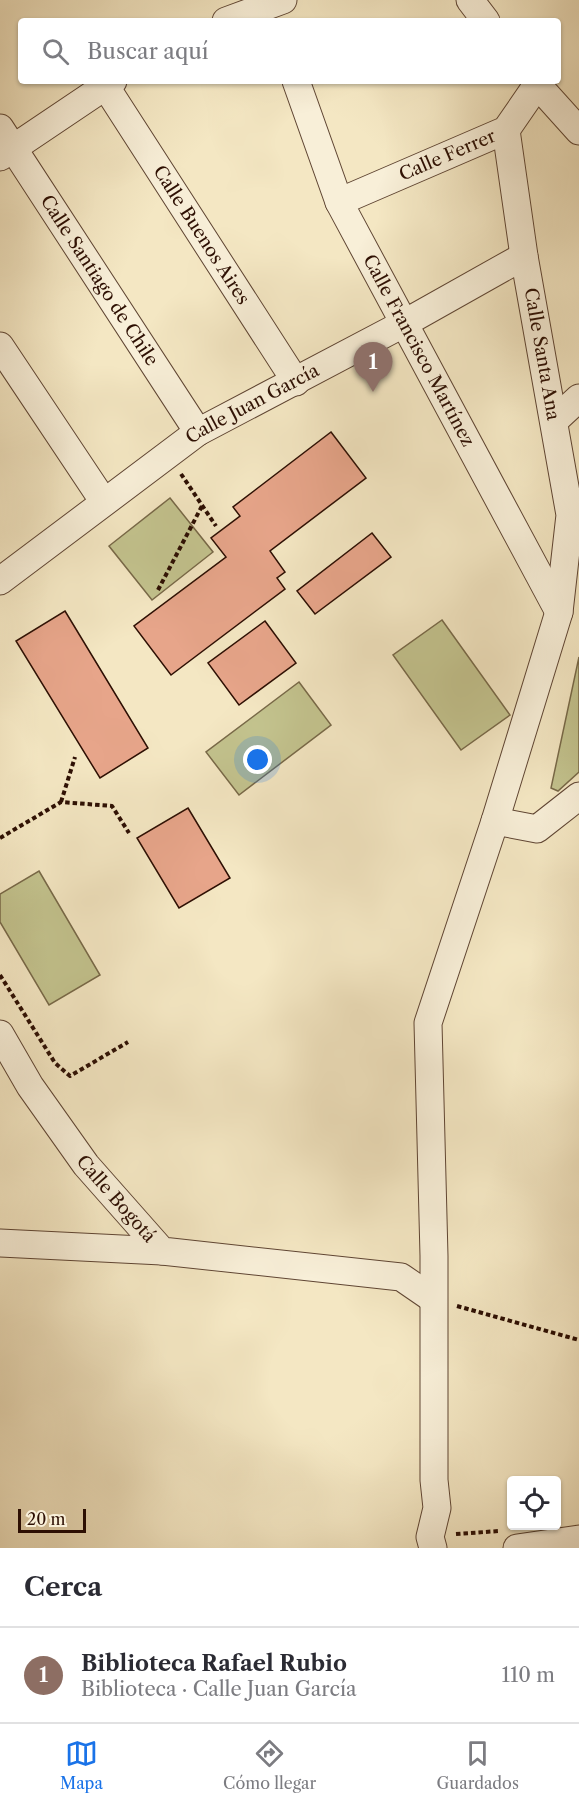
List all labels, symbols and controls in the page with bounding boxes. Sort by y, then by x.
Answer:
search box [18,18,561,84]
icon: search [39,35,72,68]
text: Buscar aquí [87,38,209,65]
street label: Calle Ferrer [396,125,499,186]
street label: Calle Buenos Aires [148,161,254,309]
street label: Calle Santiago de Chile [36,191,163,370]
street label: Calle Francisco Martínez [358,251,479,450]
street label: Calle Santa Ana [520,286,565,422]
pin: 1 [354,342,392,392]
street label: Calle Juan García [181,359,323,448]
your location [243,745,272,774]
street label: Calle Bogotá [72,1151,161,1247]
map controls [507,1476,561,1530]
button: locate [507,1476,561,1530]
scale bar [18,1506,86,1534]
text: 20 m [27,1509,66,1529]
text: Cerca [24,1571,102,1603]
text: Biblioteca Rafael Rubio [81,1650,347,1677]
text: 1 [39,1663,48,1687]
text: 110 m [502,1663,555,1687]
text: Biblioteca · Calle Juan García [81,1677,357,1701]
tab: Mapa [60,1737,103,1793]
tab: Cómo llegar [223,1737,316,1793]
tab: Guardados [436,1737,519,1793]

